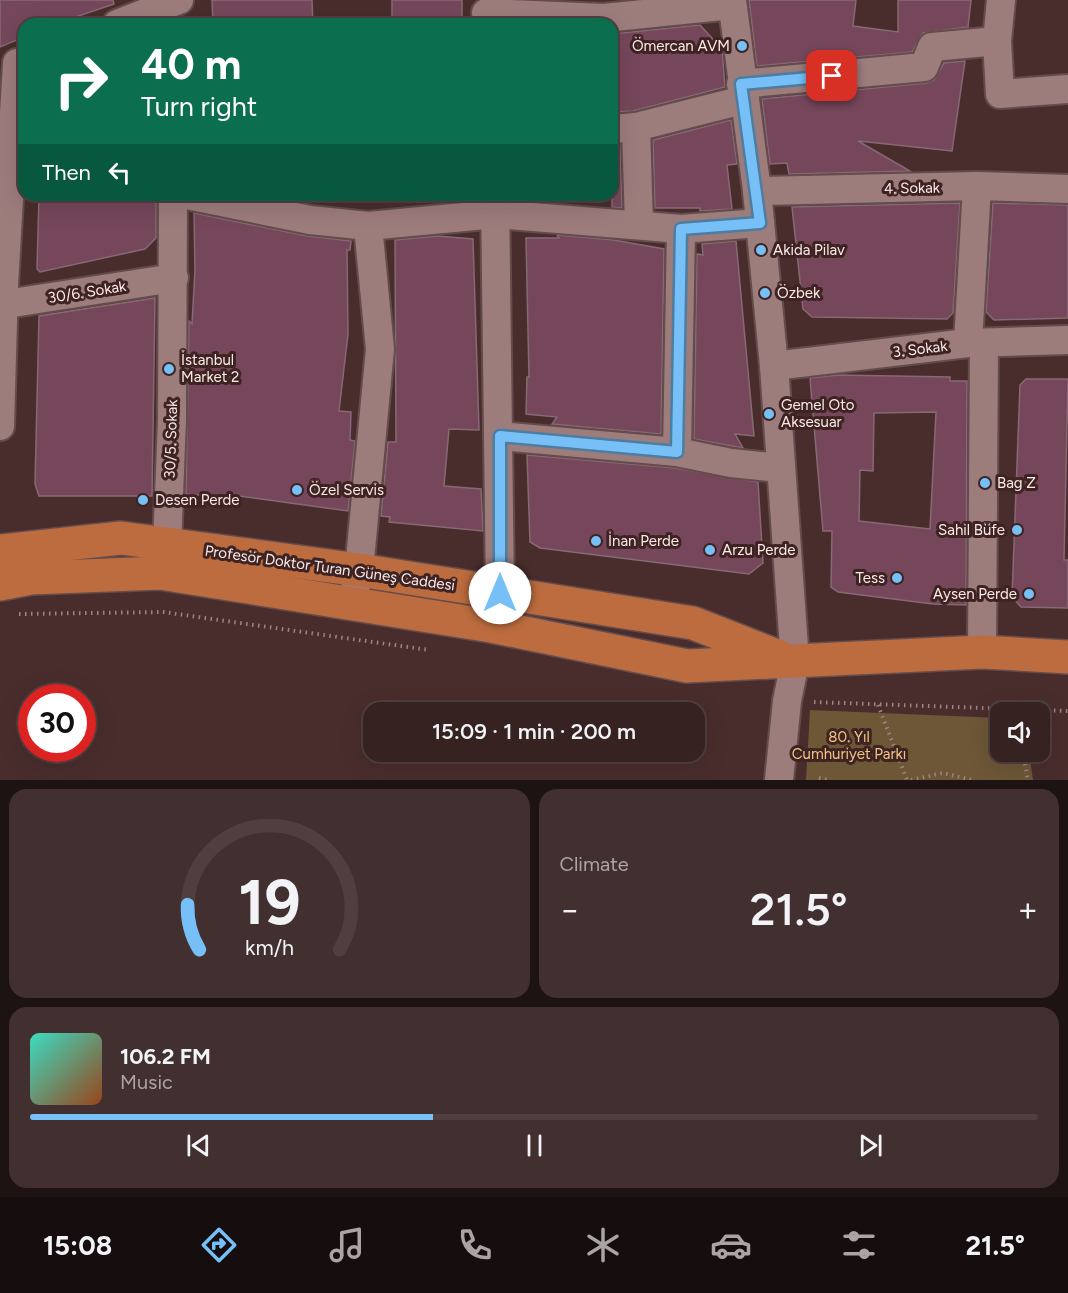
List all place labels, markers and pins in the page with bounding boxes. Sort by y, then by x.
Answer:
place label: Ömercan AVM [632,37,730,55]
marker: Ömercan AVM [735,39,749,53]
pin [806,50,857,101]
place label: Akida Pilav [773,241,845,259]
marker: Akida Pilav [754,243,768,257]
place label: Özbek [777,284,821,302]
marker: Özbek [758,286,772,300]
place label: İstanbul Market 2 [181,351,239,386]
marker: İstanbul Market 2 [162,362,176,376]
place label: Gemel Oto Aksesuar [781,396,855,431]
marker: Gemel Oto Aksesuar [762,407,776,421]
place label: Bag Z [997,474,1036,492]
marker: Bag Z [978,476,992,490]
place label: Özel Servis [309,481,384,499]
marker: Özel Servis [290,483,304,497]
place label: Desen Perde [155,491,240,509]
marker: Desen Perde [136,493,150,507]
place label: Sahil Büfe [938,521,1005,539]
marker: Sahil Büfe [1010,523,1024,537]
place label: İnan Perde [608,532,679,550]
marker: İnan Perde [589,534,603,548]
place label: Arzu Perde [722,541,795,559]
marker: Arzu Perde [703,543,717,557]
place label: Tess [855,569,885,587]
marker: Tess [890,571,904,585]
place label: Aysen Perde [933,585,1017,603]
marker: Aysen Perde [1022,587,1036,601]

